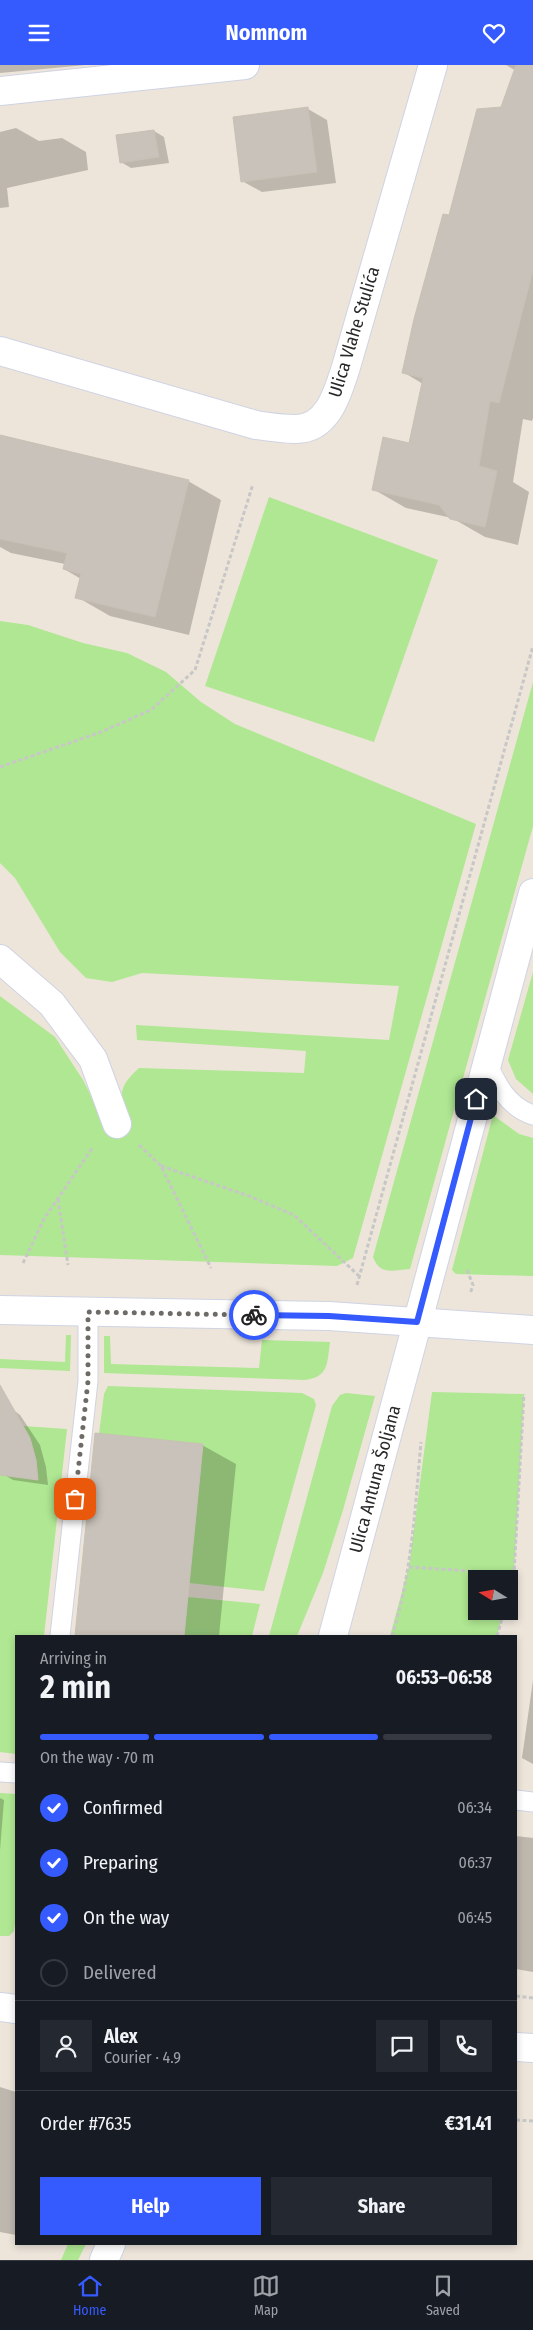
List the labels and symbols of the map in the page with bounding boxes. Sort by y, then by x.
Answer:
street label: Ulica Vlahe Stulića [324,264,384,400]
pin [455,1078,497,1120]
courier [229,1290,279,1340]
street label: Ulica Antuna Šoljana [345,1403,405,1555]
pin [54,1478,96,1520]
north arrow [468,1570,518,1620]

